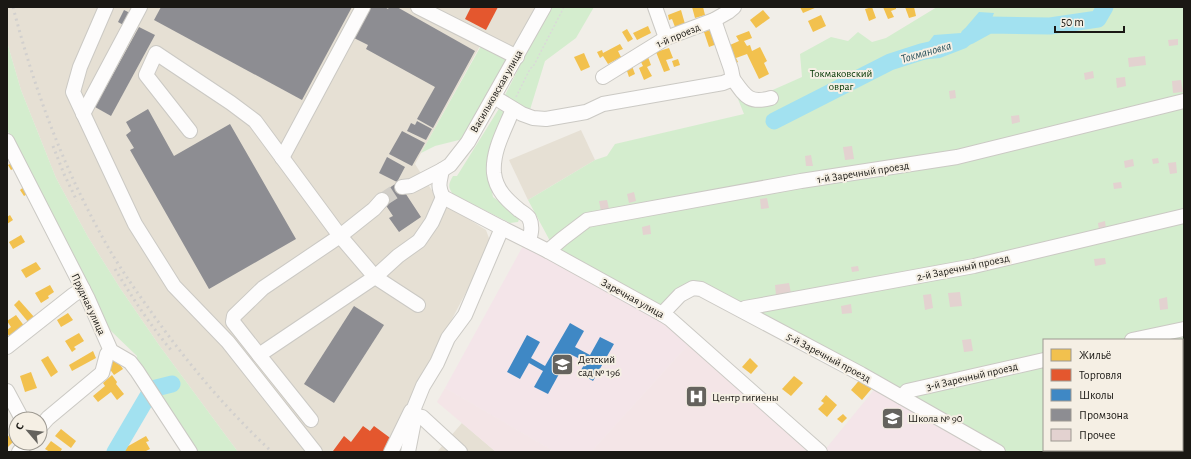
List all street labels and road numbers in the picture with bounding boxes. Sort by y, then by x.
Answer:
street label: 1-й проезд [655,21,702,50]
street label: Васильковская улица [468,48,525,134]
street label: 1-й Заречный проезд [816,160,910,185]
street label: 2-й Заречный проезд [916,252,1011,283]
street label: Прудная улица [69,272,108,337]
street label: Заречная улица [599,277,666,320]
street label: 5-й Заречный проезд [785,331,873,384]
street label: 3-й Заречный проезд [925,361,1019,392]

